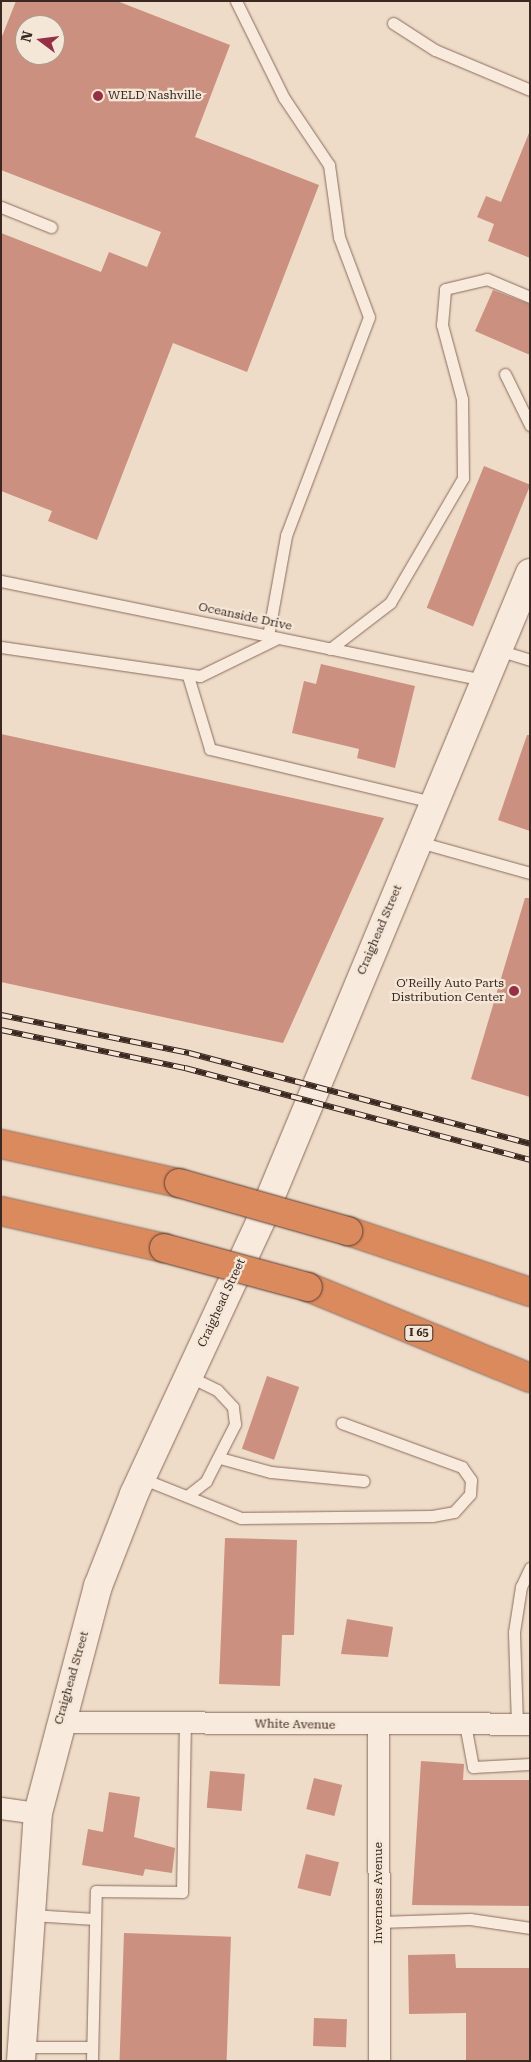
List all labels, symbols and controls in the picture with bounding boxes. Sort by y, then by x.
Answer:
north arrow [15,15,65,65]
text: N [17,29,36,44]
place label: WELD Nashville [108,89,202,103]
marker: WELD Nashville [92,90,104,102]
street label: Oceanside Drive [197,600,293,634]
street label: Craighead Street [355,883,405,977]
place label: O'Reilly Auto Parts Distribution Center [391,977,504,1005]
marker: O'Reilly Auto Parts Distribution Center [508,985,520,997]
street label: Craighead Street [195,1256,249,1350]
road number: I 65 [404,1325,434,1342]
street label: Craighead Street [52,1630,92,1726]
street label: White Avenue [254,1717,336,1733]
street label: Inverness Avenue [372,1842,386,1944]

